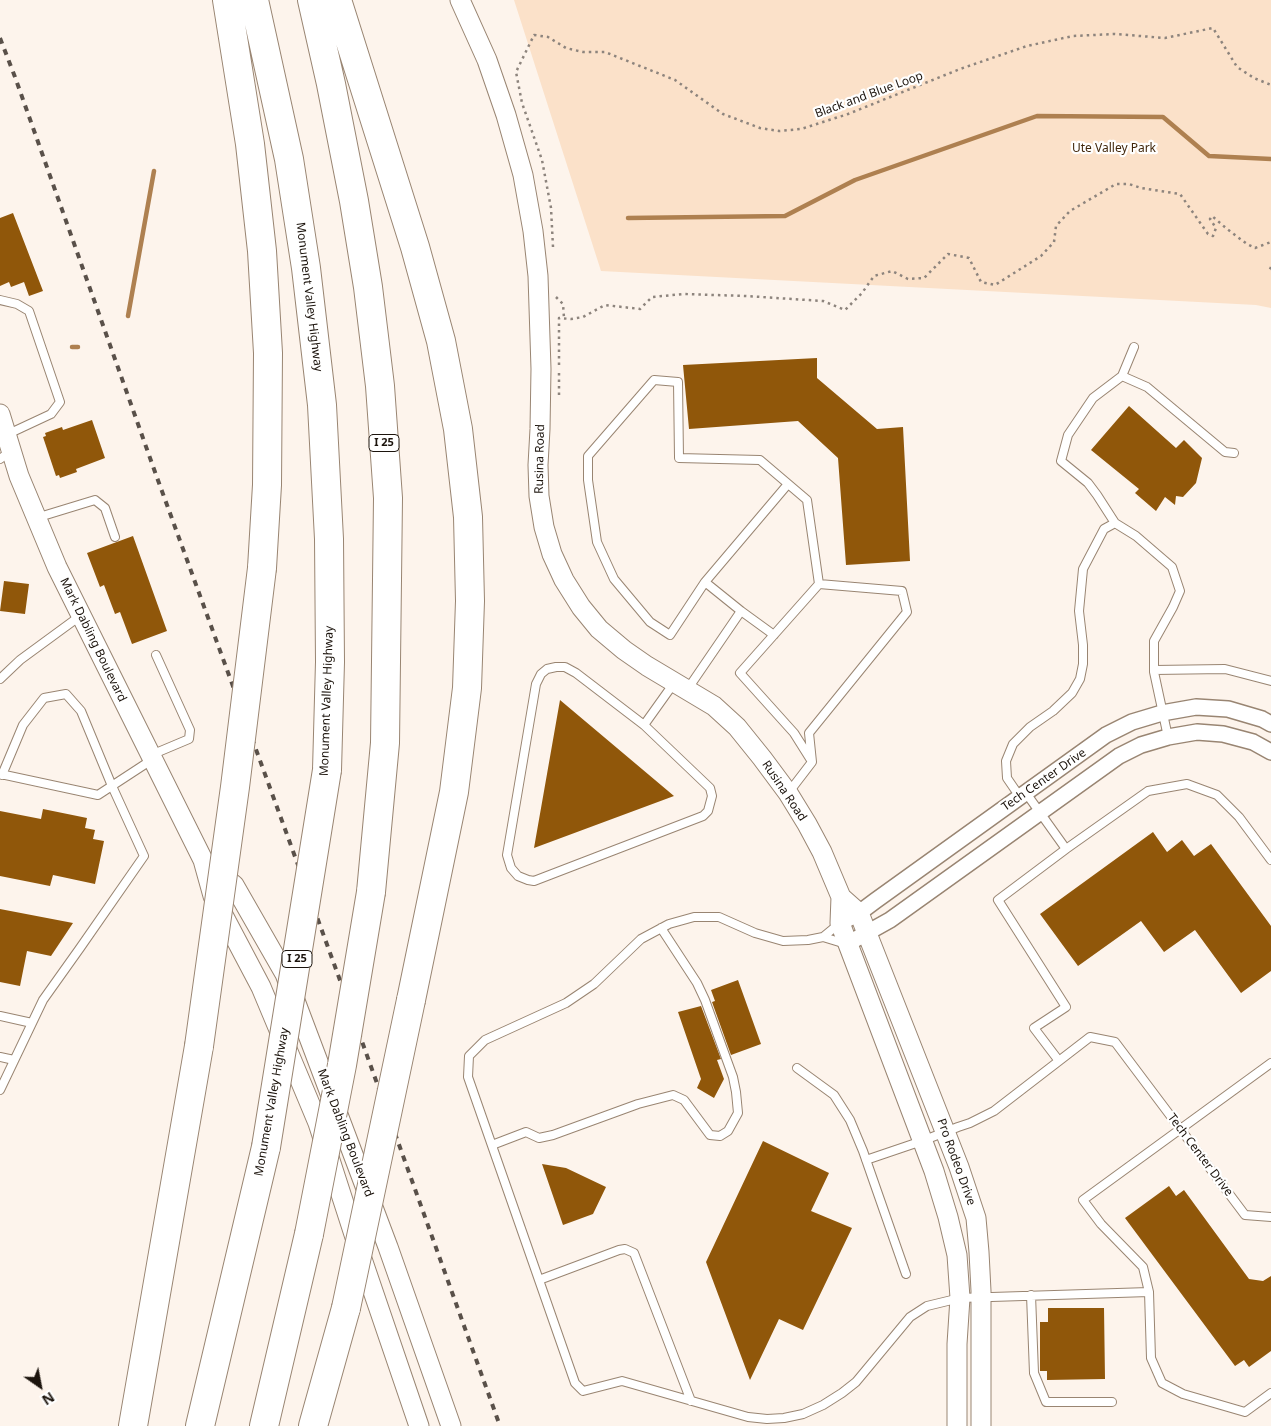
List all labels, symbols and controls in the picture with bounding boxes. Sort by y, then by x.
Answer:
street label: Black and Blue Loop [813,69,925,121]
park label: Ute Valley Park [1072,142,1156,156]
street label: Monument Valley Highway [293,221,325,373]
street label: Rusina Road [532,424,548,494]
road number: I 25 [369,434,399,452]
street label: Mark Dabling Boulevard [57,576,129,704]
street label: Monument Valley Highway [317,626,337,776]
street label: Tech Center Drive [999,746,1089,814]
street label: Rusina Road [759,758,809,824]
road number: I 25 [282,951,312,968]
street label: Monument Valley Highway [252,1027,292,1177]
street label: Mark Dabling Boulevard [314,1067,376,1199]
street label: Tech Center Drive [1164,1111,1236,1199]
street label: Pro Rodeo Drive [934,1117,978,1207]
north arrow [15,1361,65,1411]
text: N [38,1388,58,1410]

